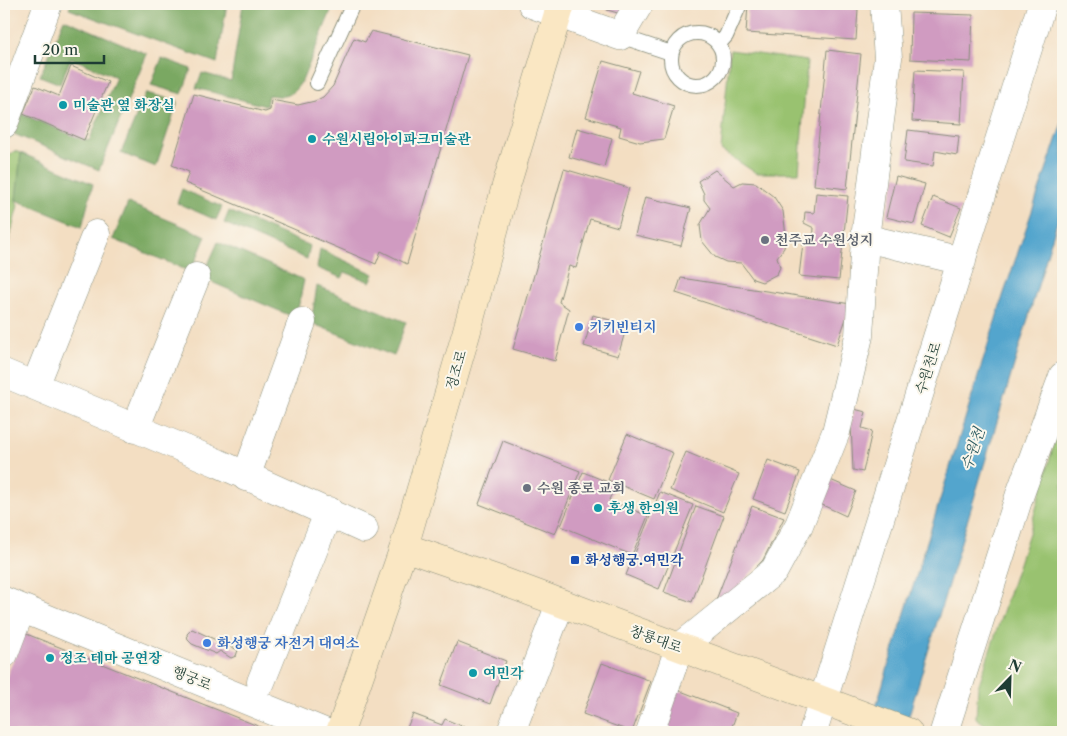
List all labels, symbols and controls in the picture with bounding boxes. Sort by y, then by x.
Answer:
scale bar [35,32,104,64]
text: 20 m [42,40,78,59]
place label: 미술관 옆 화장실 [73,96,175,114]
marker: 미술관 옆 화장실 [57,99,69,111]
place label: 수원시립아이파크미술관 [322,130,471,148]
marker: 수원시립아이파크미술관 [306,133,318,145]
place label: 천주교 수원성지 [775,231,873,249]
marker: 천주교 수원성지 [759,234,771,246]
place label: 키키빈티지 [589,318,657,336]
marker: 키키빈티지 [573,321,585,333]
street label: 수원천로 [911,339,945,397]
street label: 정조로 [442,348,470,392]
water label: 수원천 [956,424,989,472]
place label: 수원 종로 교회 [537,479,625,497]
marker: 수원 종로 교회 [521,482,533,494]
place label: 후생 한의원 [608,499,679,517]
marker: 후생 한의원 [592,502,604,514]
place label: 화성행궁.여민각 [585,551,684,569]
marker: 화성행궁.여민각 [569,554,581,566]
street label: 창룡대로 [627,621,685,657]
place label: 화성행궁 자전거 대여소 [217,634,360,652]
marker: 화성행궁 자전거 대여소 [201,637,213,649]
place label: 정조 테마 공연장 [60,649,162,667]
marker: 정조 테마 공연장 [44,652,56,664]
north arrow [984,654,1034,704]
text: N [1006,655,1024,677]
street label: 행궁로 [170,662,215,694]
place label: 여민각 [483,664,524,682]
marker: 여민각 [467,667,479,679]

